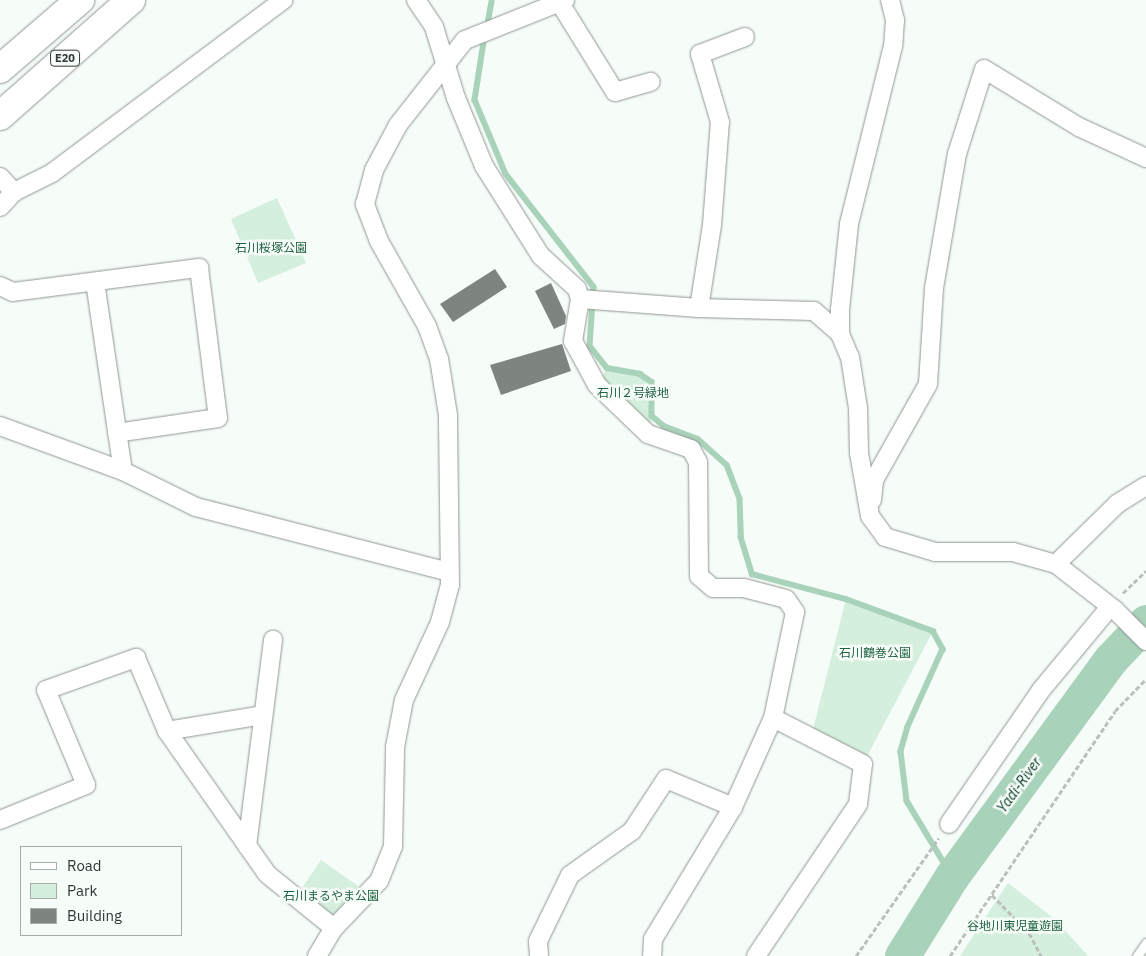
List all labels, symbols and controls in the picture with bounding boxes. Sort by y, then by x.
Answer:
road number: E20 [50,49,80,66]
park label: 石川桜塚公園 [235,241,307,255]
park label: 石川２号緑地 [597,386,669,400]
park label: 石川鶴巻公園 [839,646,911,660]
water label: Yadi-River [993,754,1045,816]
legend [20,846,182,936]
text: Road [67,856,102,875]
text: Park [67,881,97,900]
park label: 石川まるやま公園 [283,889,379,903]
text: Building [67,906,122,925]
park label: 谷地川東児童遊園 [967,919,1063,933]

